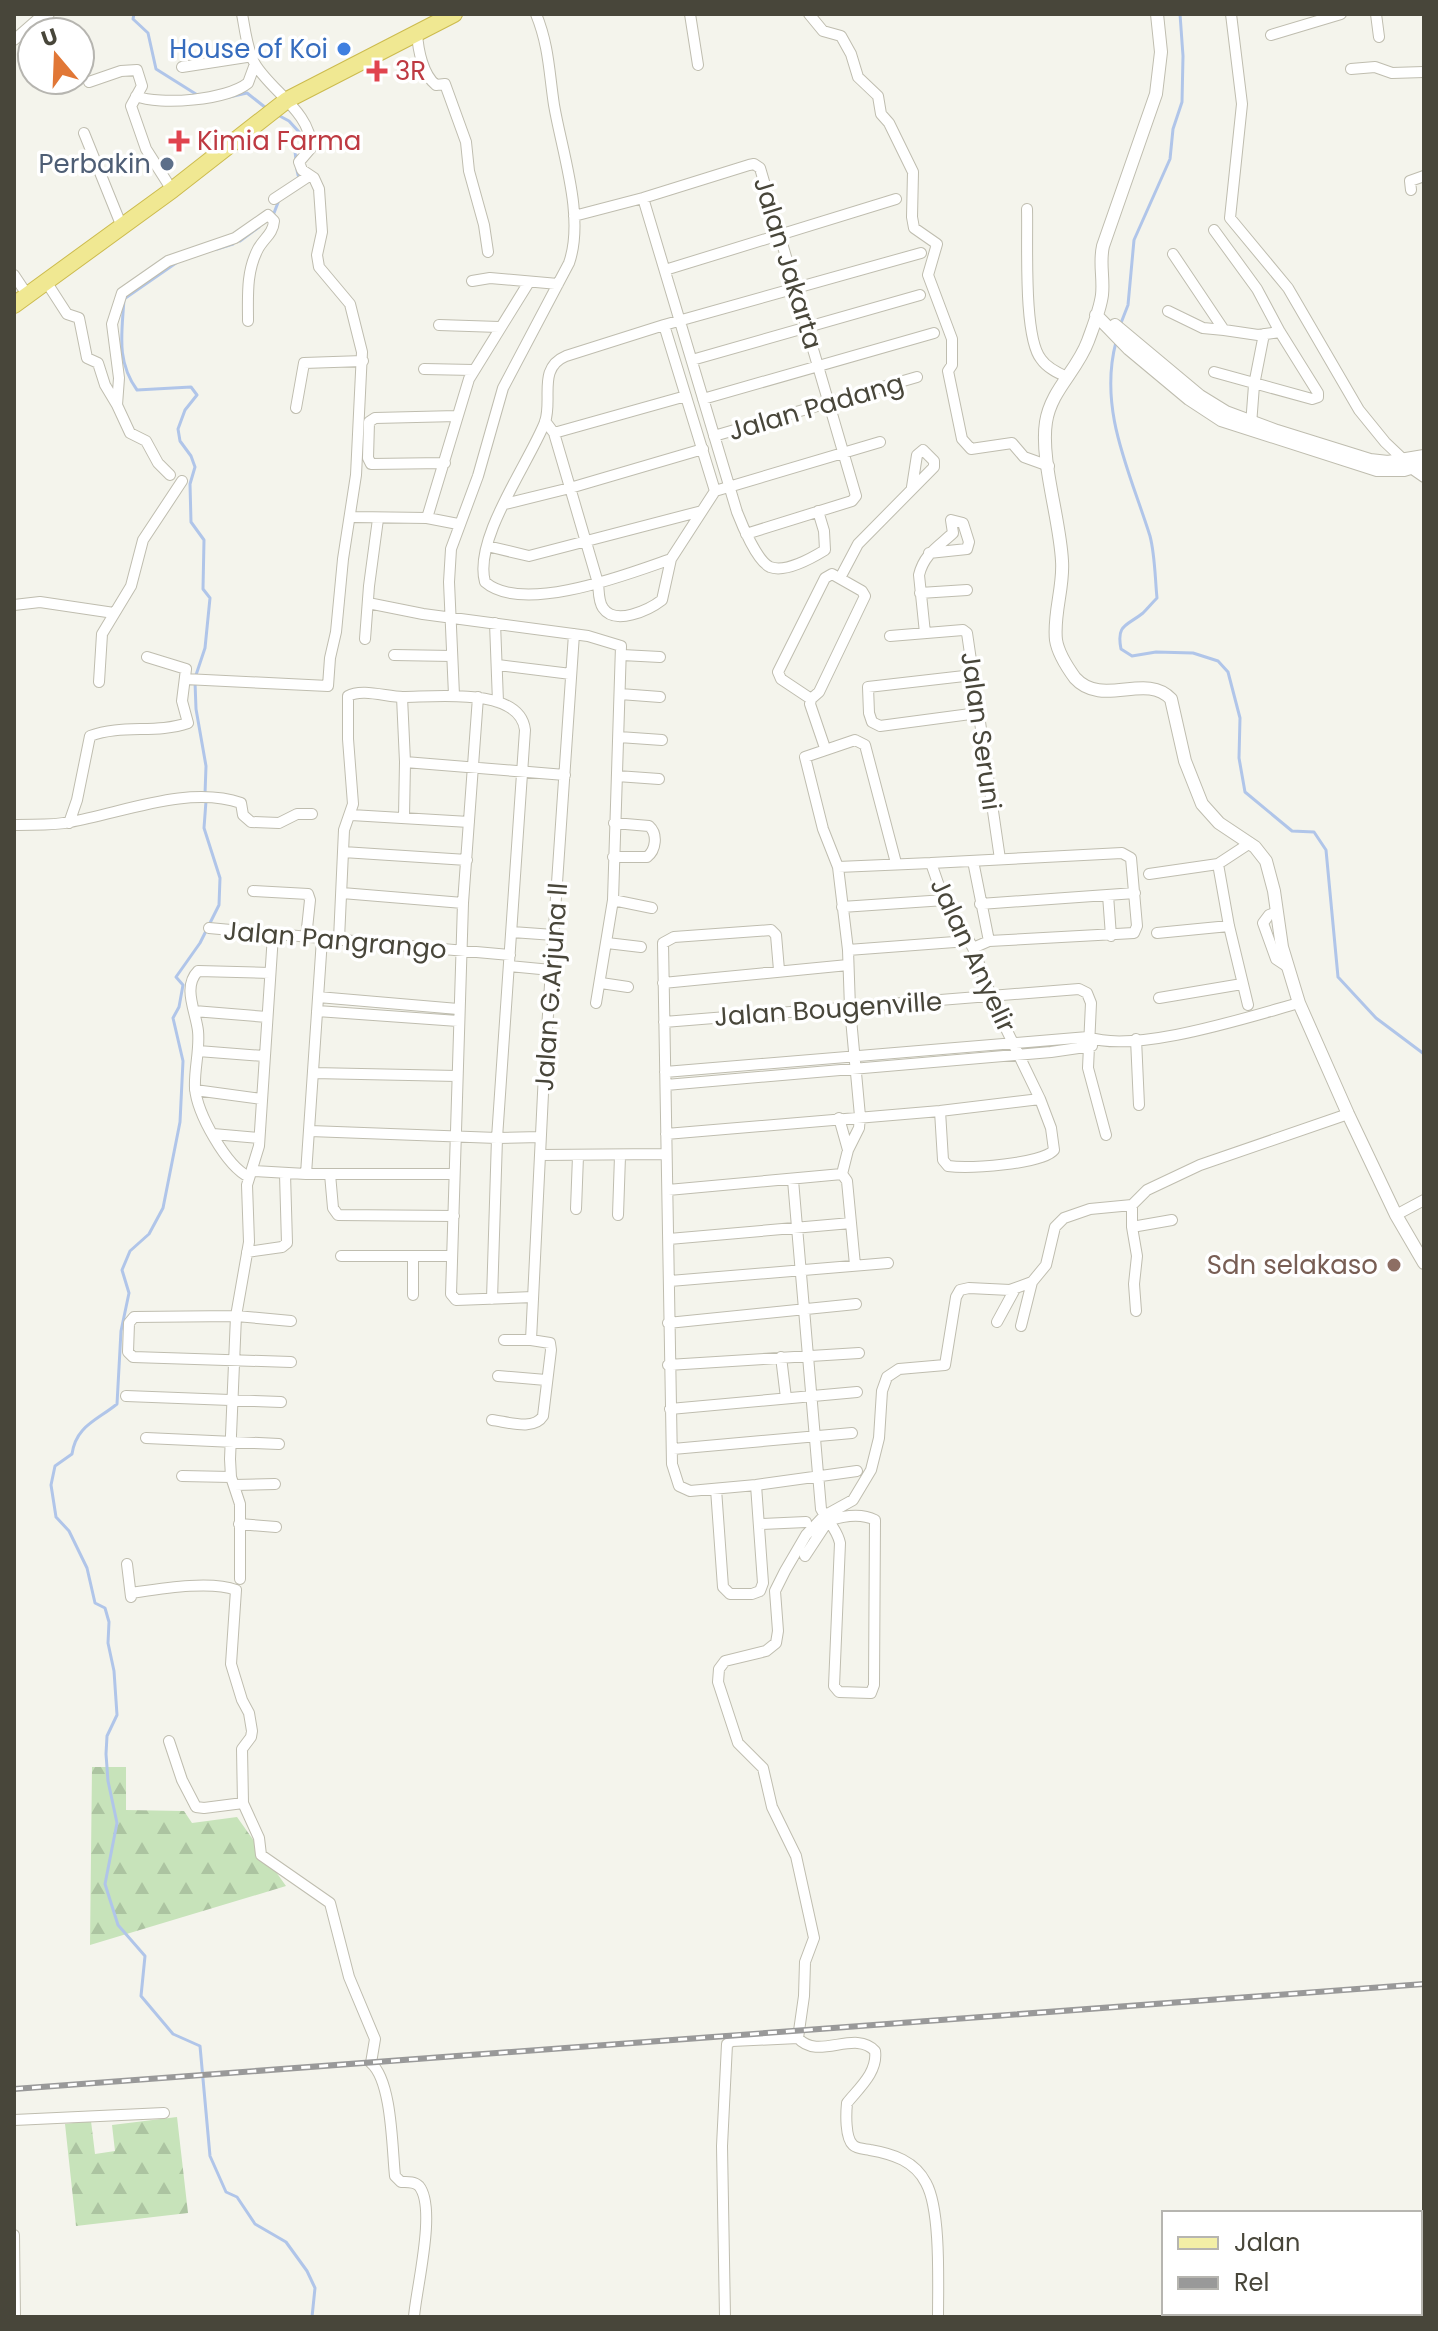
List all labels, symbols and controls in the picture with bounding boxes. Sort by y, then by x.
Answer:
north arrow [16,16,96,96]
text: U [37,20,62,55]
place label: House of Koi [169,31,328,67]
marker: House of Koi [335,40,353,58]
place label: 3R [395,53,426,89]
marker: 3R [366,60,388,82]
place label: Kimia Farma [197,123,361,159]
marker: Kimia Farma [168,130,190,152]
place label: Perbakin [39,146,151,182]
marker: Perbakin [158,155,176,173]
street label: Jalan Jakarta [745,173,831,353]
street label: Jalan Padang [724,365,908,449]
street label: Jalan Seruni [952,649,1010,813]
street label: Jalan Anyelir [922,872,1024,1038]
street label: Jalan G.Arjuna ll [526,882,576,1092]
street label: Jalan Pangrango [222,912,448,968]
street label: Jalan Bougenville [713,983,943,1035]
place label: Sdn selakaso [1207,1247,1378,1283]
marker: Sdn selakaso [1385,1256,1403,1274]
legend [1162,2211,1422,2315]
text: Jalan [1234,2226,1300,2259]
text: Rel [1234,2266,1269,2299]

